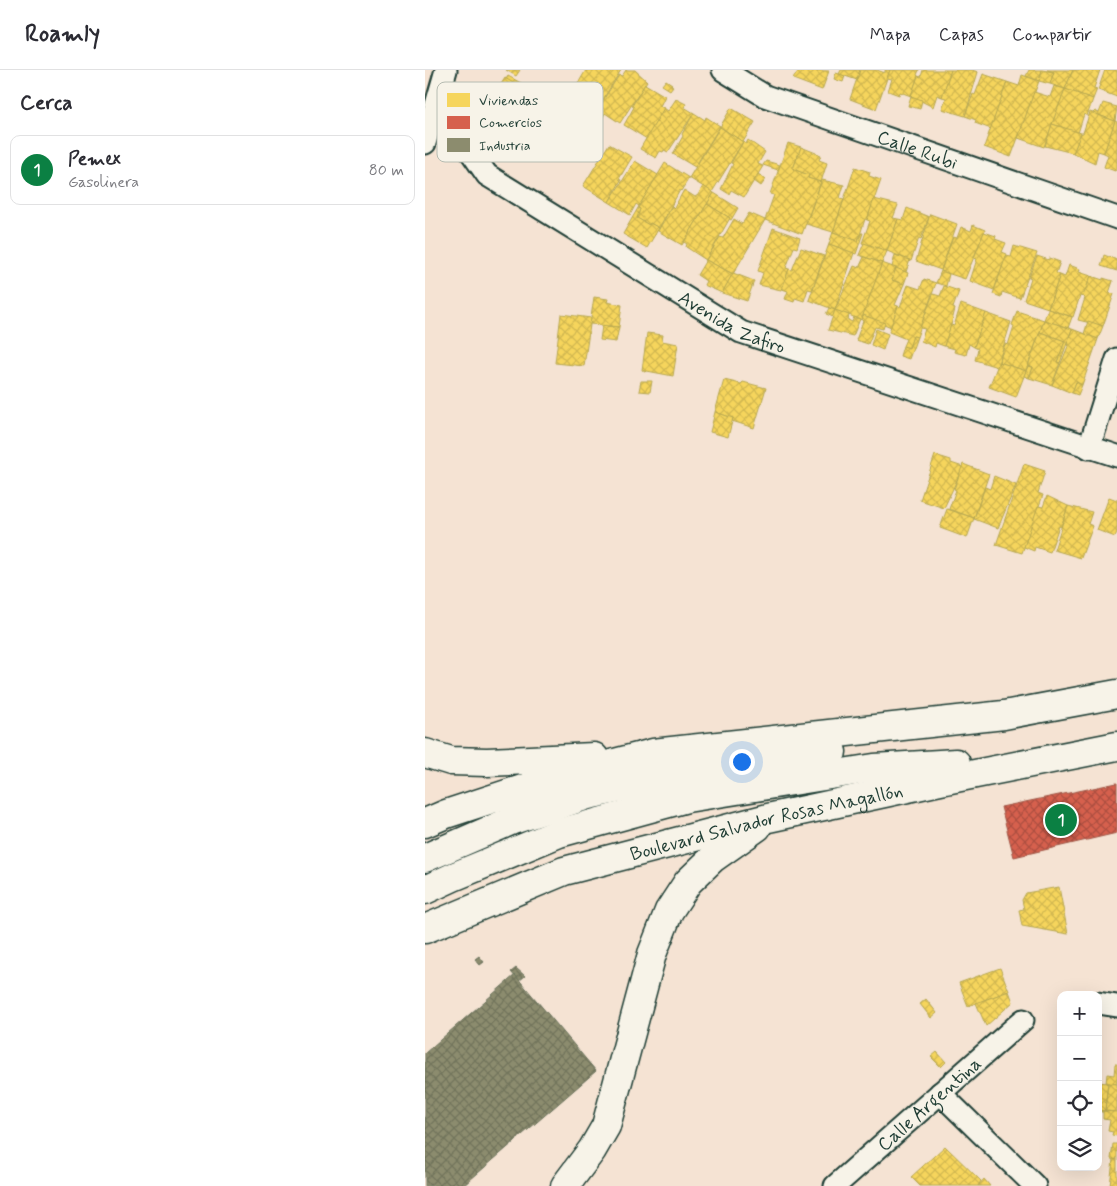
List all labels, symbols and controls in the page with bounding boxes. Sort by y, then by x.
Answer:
text: Roamly [25,19,100,50]
text: Mapa [870,23,911,47]
text: Capas [939,23,984,47]
text: Compartir [1012,23,1092,47]
legend [437,82,603,162]
text: Cerca [20,89,73,117]
text: Viviendas [479,92,538,110]
text: Comercios [479,114,542,132]
street label: Calle Rubi [874,125,961,176]
text: Industria [479,137,531,155]
text: Pemex [68,147,121,172]
text: 1 [33,160,41,181]
text: 80 m [369,160,404,181]
text: Gasolinera [68,172,139,193]
street label: Avenida Zafiro [673,285,788,360]
your location [729,749,755,775]
street label: Boulevard Salvador Rosas Magallón [628,778,905,867]
pin: 1 [1045,801,1077,839]
map controls [1057,991,1102,1171]
button: + [1057,991,1102,1036]
button: − [1057,1036,1102,1081]
street label: Calle Argentina [872,1052,987,1157]
button: locate [1057,1081,1102,1126]
button: layers [1057,1126,1102,1171]

